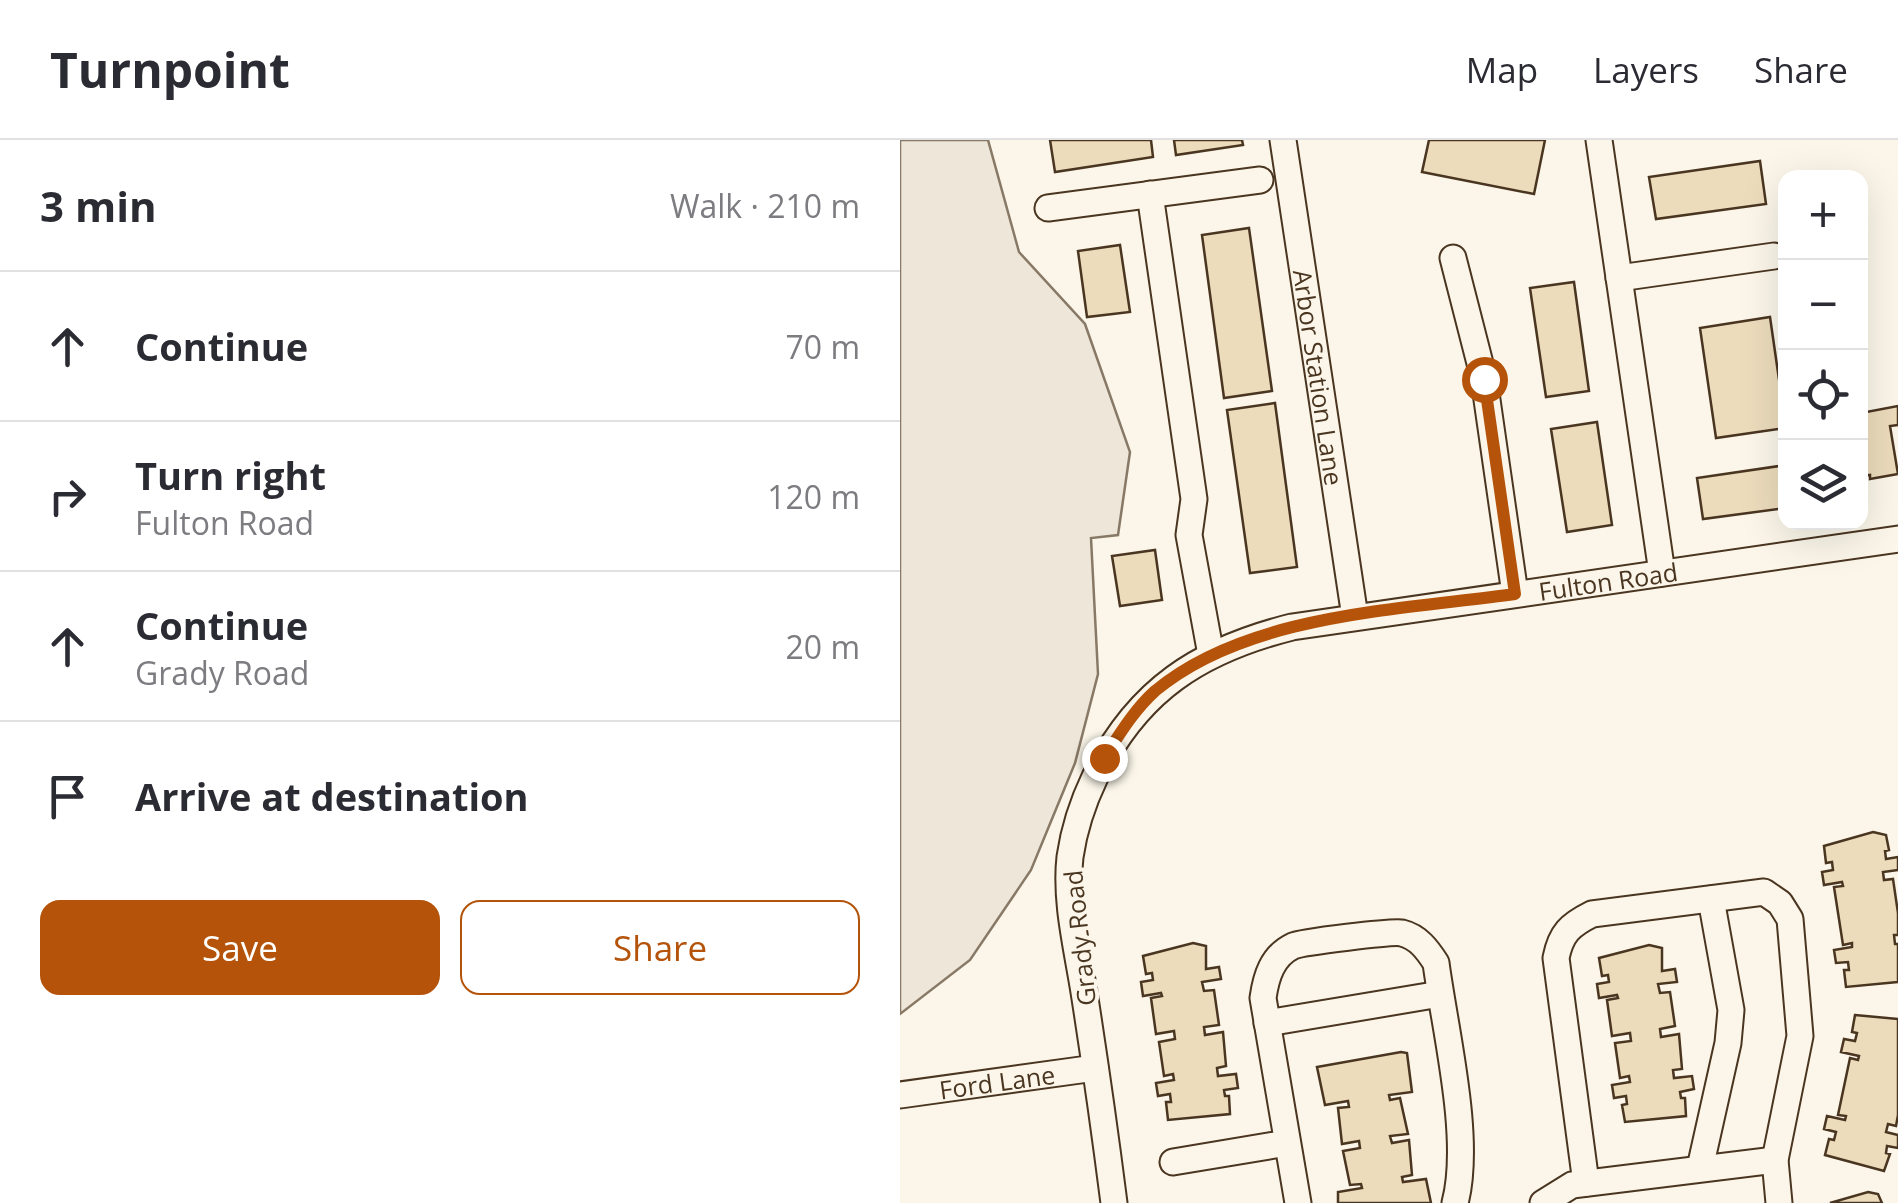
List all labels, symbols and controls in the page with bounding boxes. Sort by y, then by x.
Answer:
text: Turnpoint [50,37,290,102]
text: Map [1466,46,1538,93]
text: Layers [1593,46,1699,93]
text: Share [1754,46,1848,93]
map controls [1778,170,1868,530]
button: + [1778,170,1868,260]
text: 3 min [40,177,157,234]
text: Walk · 210 m [670,184,860,227]
button: − [1778,260,1868,350]
street label: Arbor Station Lane [1286,267,1352,488]
icon: ahead [40,319,95,374]
text: Continue [135,320,308,372]
text: 70 m [785,325,860,368]
button: locate [1778,350,1868,440]
route start [1462,357,1508,403]
button: layers [1778,440,1868,530]
text: Turn right [135,449,326,501]
icon: right [40,469,95,524]
text: 120 m [767,475,860,518]
text: Fulton Road [135,501,314,544]
street label: Fulton Road [1536,554,1680,608]
text: Continue [135,599,308,651]
icon: ahead [40,619,95,674]
text: 20 m [785,625,860,668]
text: Grady Road [135,651,309,694]
route end [1082,736,1128,782]
icon: arrive [40,769,95,824]
text: Arrive at destination [135,770,529,822]
street label: Grady Road [1055,868,1103,1008]
button: Save [40,900,440,995]
button: Share [460,900,860,995]
street label: Ford Lane [937,1057,1057,1106]

